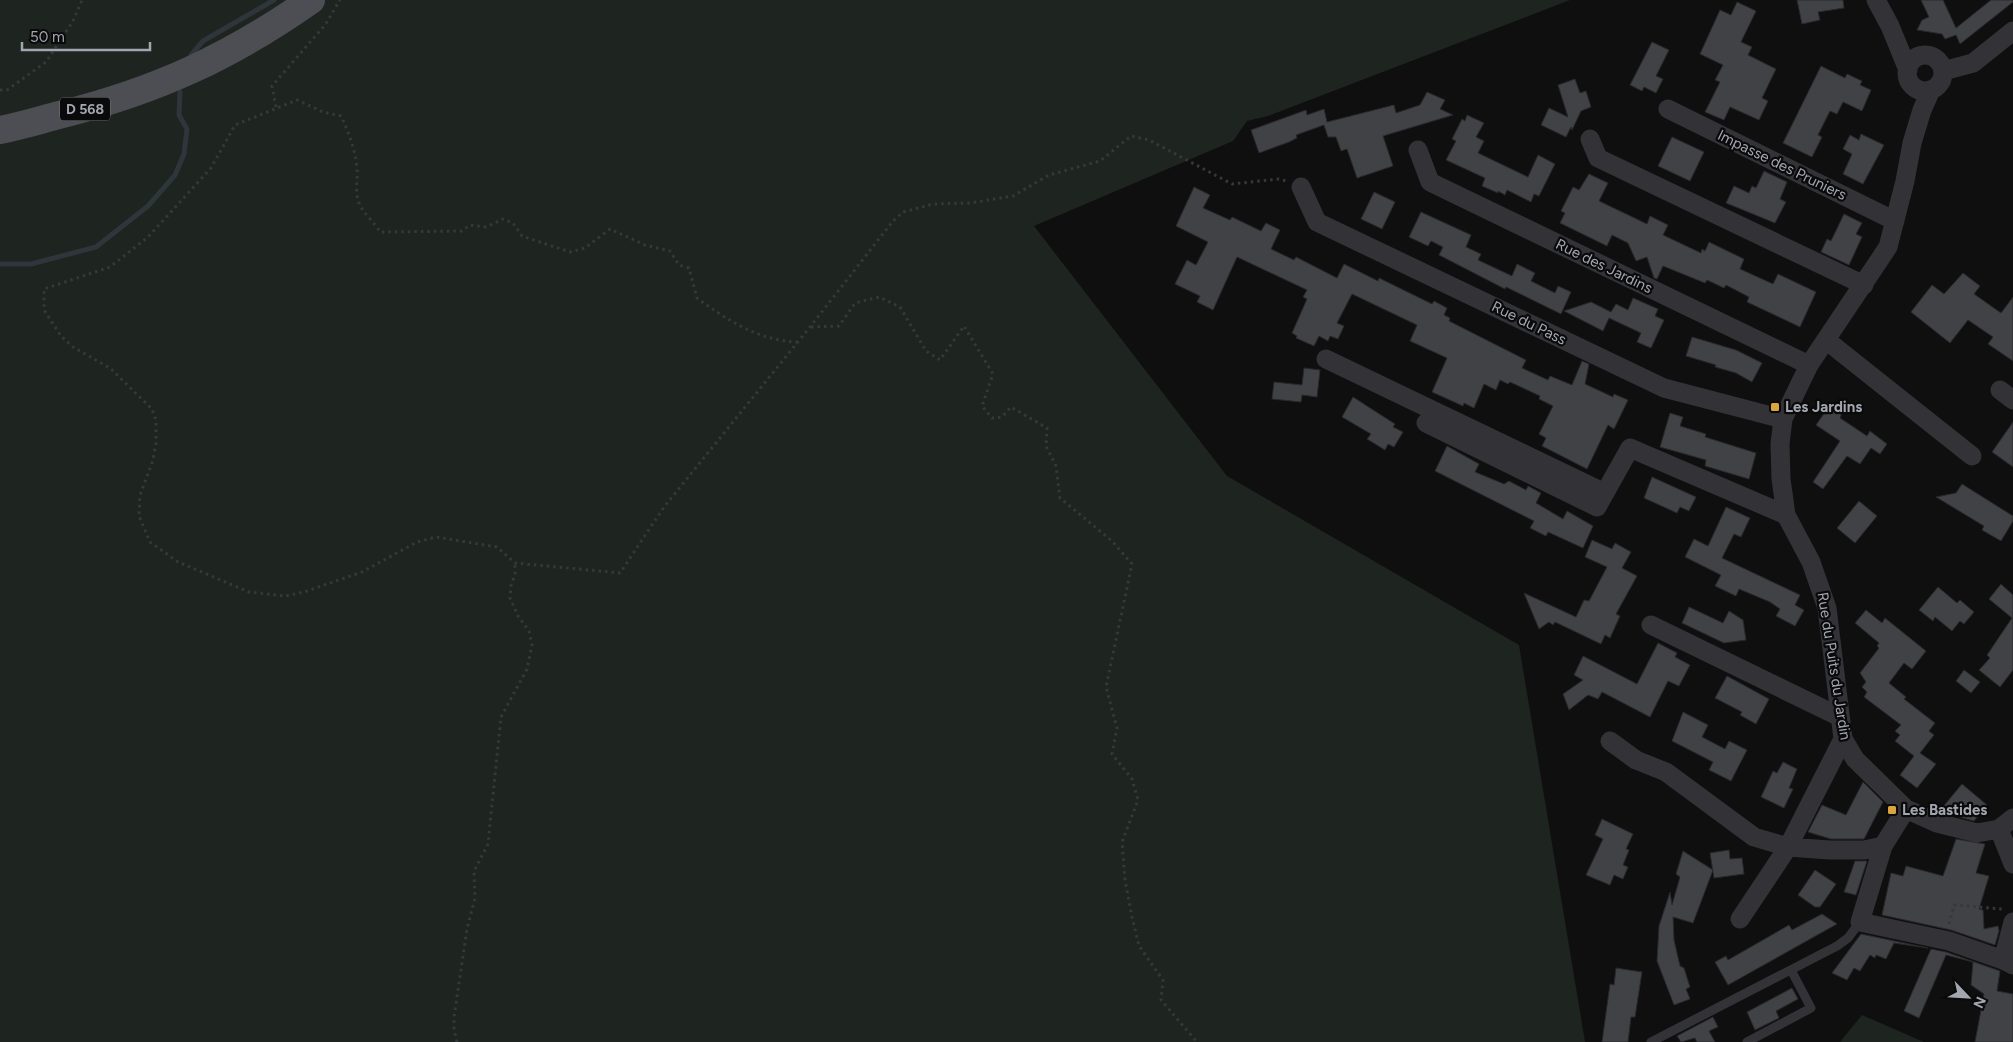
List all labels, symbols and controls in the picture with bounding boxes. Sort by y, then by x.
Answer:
scale bar [22,20,150,52]
text: 50 m [30,28,65,46]
road number: D 568 [60,98,110,120]
street label: Impasse des Pruniers [1715,126,1849,204]
street label: Rue des Jardins [1553,235,1655,297]
street label: Rue du Pass [1489,297,1569,349]
place label: Les Jardins [1785,398,1862,416]
marker: Les Jardins [1769,401,1781,413]
street label: Rue du Puits du Jardin [1813,591,1855,741]
place label: Les Bastides [1902,801,1987,819]
marker: Les Bastides [1886,804,1898,816]
north arrow [1943,972,1993,1022]
text: N [1969,994,1989,1011]

